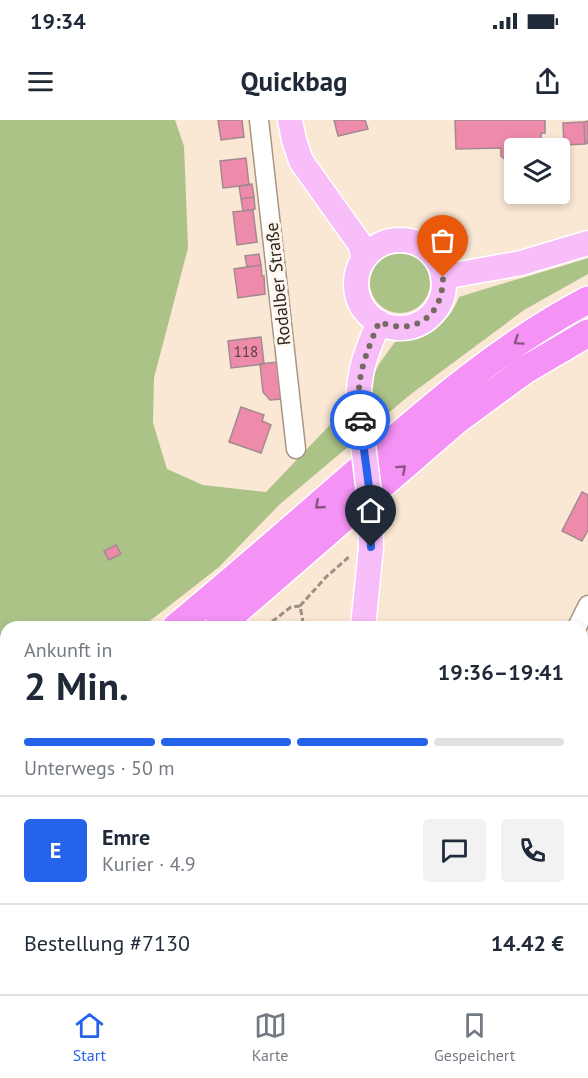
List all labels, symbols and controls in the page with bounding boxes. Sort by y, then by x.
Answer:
text: 19:34 [30,7,86,35]
text: Quickbag [240,64,348,98]
icon: menu [24,65,57,98]
icon: share [531,65,564,98]
map controls [504,138,570,204]
button: layers [504,138,570,204]
pin [417,215,468,277]
street label: Rodalber Straße [260,221,295,347]
icon: bag [426,224,459,257]
one-way arrow [514,334,525,345]
house number: 118 [234,342,258,361]
courier [330,390,390,450]
icon: car [344,404,377,437]
one-way arrow [395,465,405,476]
pin [345,485,396,547]
icon: home [354,494,387,527]
one-way arrow [315,498,326,509]
text: Ankunft in [24,637,112,663]
text: 19:36–19:41 [438,658,564,686]
text: 2 Min. [24,660,129,711]
text: Unterwegs · 50 m [24,755,174,781]
button: chat [423,819,486,882]
button: phone [501,819,564,882]
text: Emre [102,823,150,851]
text: E [50,836,61,864]
text: Kurier · 4.9 [102,851,196,877]
text: Bestellung #7130 [24,929,190,957]
text: 14.42 € [491,929,564,957]
tab: Start [73,1009,106,1065]
tab: Karte [252,1009,288,1065]
tab: Gespeichert [434,1009,515,1065]

